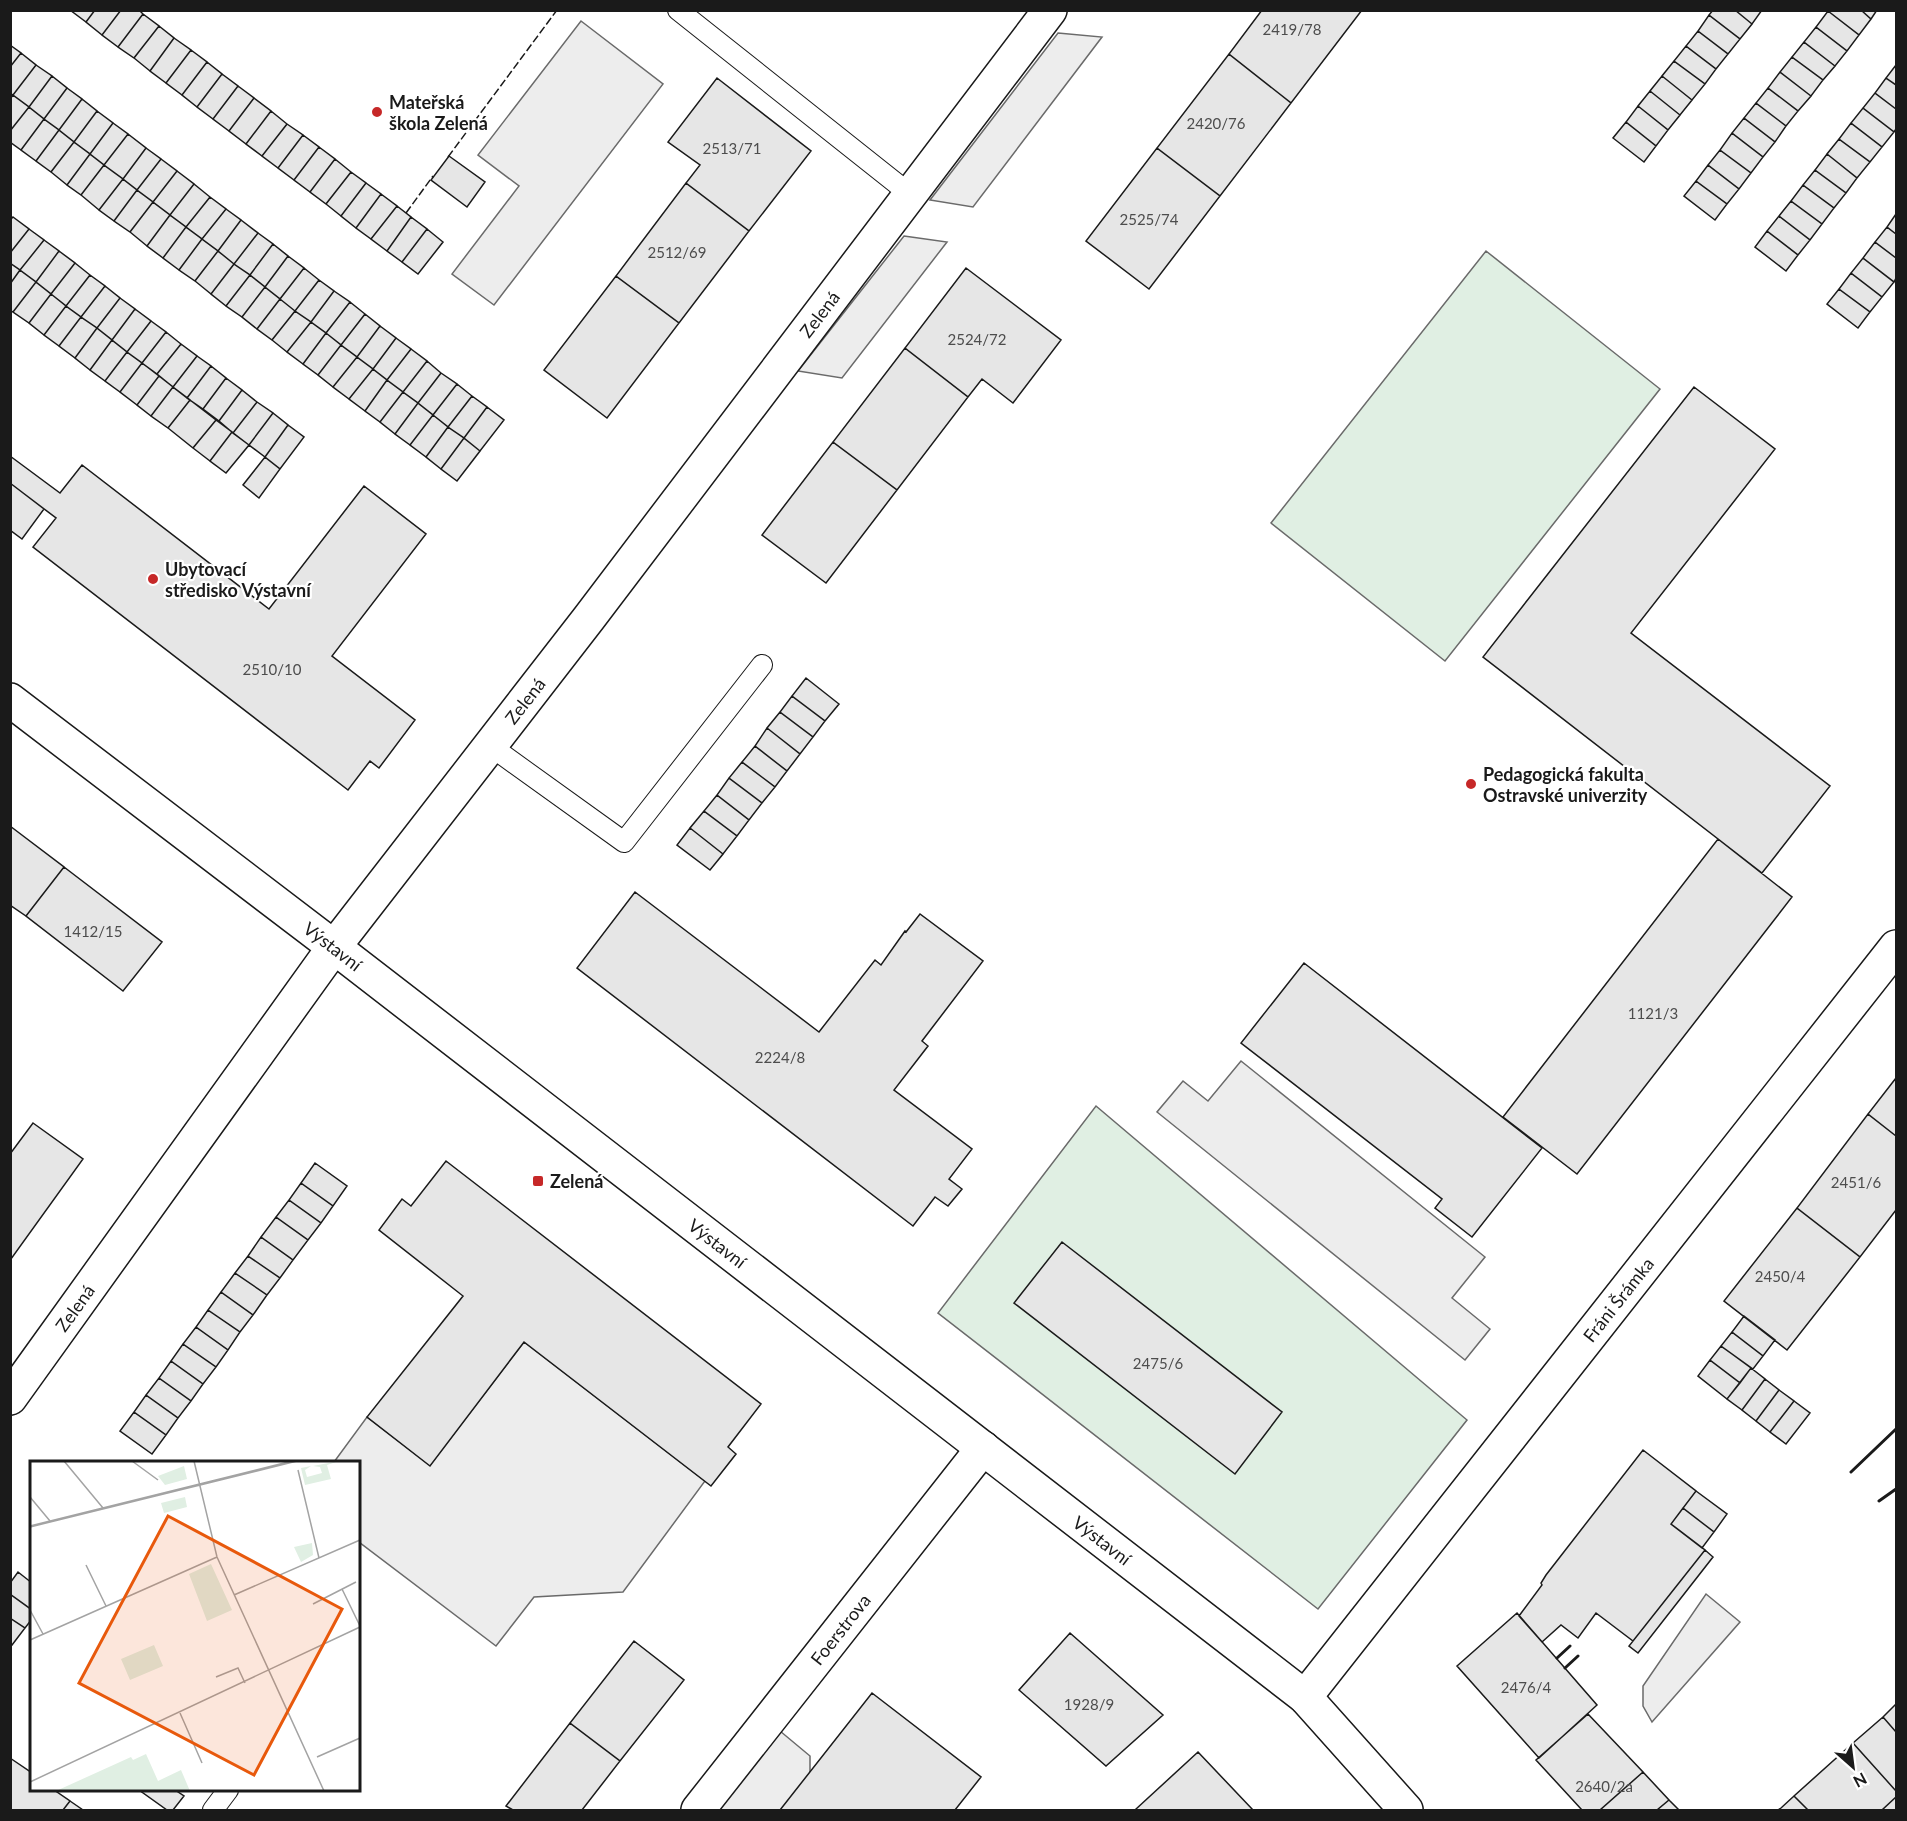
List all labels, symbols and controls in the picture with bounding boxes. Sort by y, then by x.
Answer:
house number: 2419/78 [1263,20,1321,38]
place label: Mateřská škola Zelená [389,91,488,134]
marker: Mateřská škola Zelená [370,105,384,119]
house number: 2420/76 [1187,114,1246,132]
house number: 2513/71 [703,139,761,157]
house number: 2525/74 [1120,210,1179,228]
house number: 2512/69 [648,243,706,261]
street label: Zelená [795,286,844,342]
house number: 2524/72 [948,330,1006,348]
place label: Ubytovací středisko Výstavní [165,558,312,601]
marker: Ubytovací středisko Výstavní [146,572,160,586]
house number: 2510/10 [243,660,302,678]
street label: Zelená [500,673,550,728]
place label: Pedagogická fakulta Ostravské univerzity [1483,763,1648,806]
marker: Pedagogická fakulta Ostravské univerzity [1464,777,1478,791]
street label: Výstavní [299,917,367,976]
house number: 1412/15 [64,922,122,940]
house number: 1121/3 [1628,1004,1678,1022]
house number: 2224/8 [755,1048,805,1066]
place label: Zelená [550,1170,604,1192]
house number: 2451/6 [1831,1173,1881,1191]
marker: Zelená [531,1174,545,1188]
street label: Výstavní [684,1214,752,1273]
street label: Fráni Šrámka [1578,1253,1658,1346]
house number: 2450/4 [1755,1267,1805,1285]
street label: Zelená [50,1280,99,1336]
house number: 2475/6 [1133,1354,1183,1372]
inset map [30,1461,360,1791]
street label: Výstavní [1069,1511,1136,1570]
street label: Foerstrova [806,1589,875,1669]
house number: 2476/4 [1501,1678,1551,1696]
house number: 1928/9 [1064,1695,1114,1713]
north arrow [1823,1737,1883,1797]
text: N [1850,1769,1870,1792]
house number: 2640/2a [1575,1777,1633,1795]

